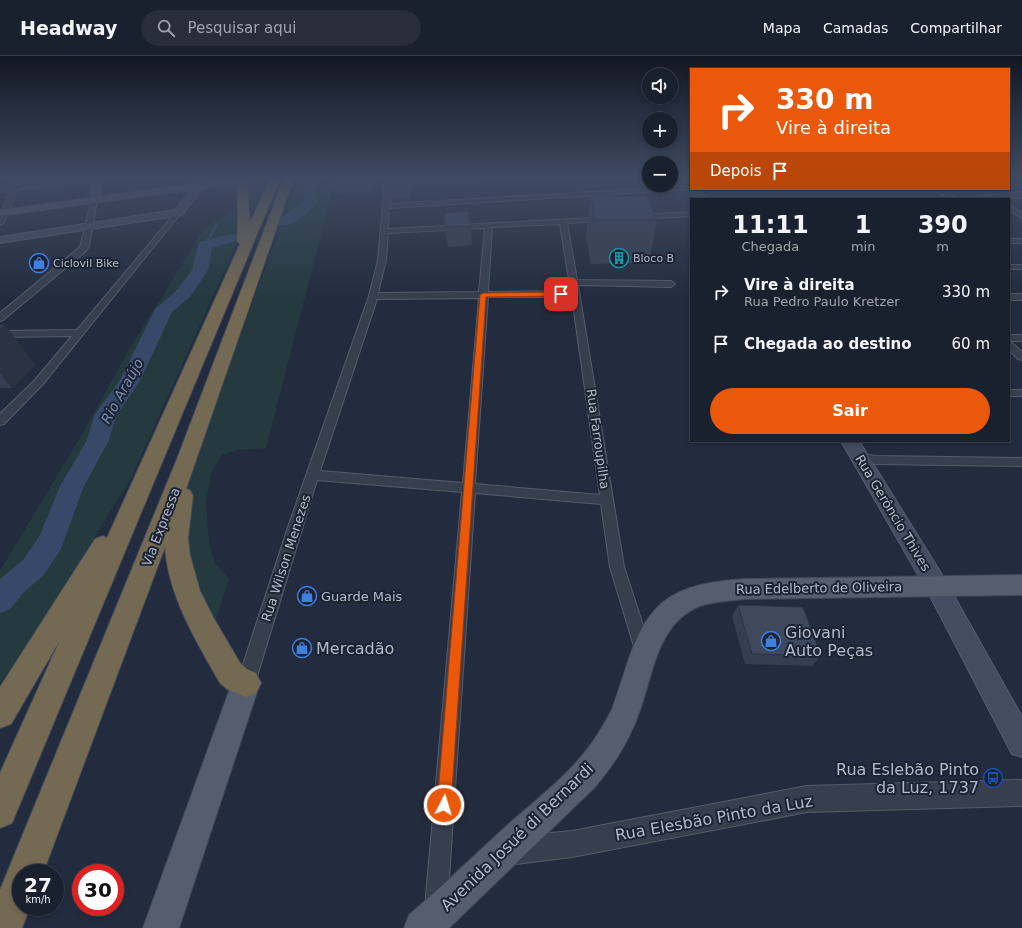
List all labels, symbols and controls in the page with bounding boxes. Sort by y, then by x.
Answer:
search box [141,10,421,46]
text: Headway [20,17,117,39]
icon: search [155,17,177,39]
text: Pesquisar aqui [187,19,296,37]
text: Mapa [763,20,801,36]
text: Camadas [823,20,888,36]
text: Compartilhar [910,20,1002,36]
map controls [642,68,678,192]
button: sound [642,68,678,104]
text: 330 m [776,83,873,116]
icon: right [710,84,762,136]
button: + [642,112,678,148]
text: Vire à direita [776,117,891,138]
button: − [642,156,678,192]
icon: arrive [769,160,791,182]
text: Depois [710,162,761,180]
text: 11:11 [732,211,809,239]
text: 1 [855,211,871,239]
text: 390 [918,211,968,239]
text: Chegada [742,239,799,254]
text: min [851,239,875,254]
text: m [936,239,949,254]
building icon: Bloco B [608,247,630,269]
shop icon: Ciclovil Bike [28,252,50,274]
place label: Bloco B [633,252,674,265]
place label: Ciclovil Bike [53,257,119,270]
text: Vire à direita [744,276,855,294]
pin [544,277,578,311]
icon: right [710,281,732,303]
icon: arrive [550,283,572,305]
text: 330 m [942,283,990,301]
text: Rua Pedro Paulo Kretzer [744,294,900,309]
icon: arrive [710,333,732,355]
text: Chegada ao destino [744,335,912,353]
text: 60 m [952,335,990,353]
water label: Rio Araújo [98,356,146,426]
street label: Rua Farroupilha [584,388,612,490]
button: Sair [710,388,990,434]
street label: Rua Gerôncio Thives [852,452,934,574]
street label: Via Expressa [139,486,183,568]
street label: Rua Wilson Menezes [258,492,314,623]
street label: Rua Edelberto de Oliveira [736,579,902,597]
shop icon: Guarde Mais [296,585,318,607]
place label: Guarde Mais [321,589,403,604]
place label: Giovani Auto Peças [785,623,873,660]
shop icon: Giovani Auto Peças [760,630,782,652]
shop icon: Mercadão [291,637,313,659]
place label: Mercadão [316,639,394,658]
street label: Avenida Josué di Bernardi [437,759,597,915]
place label: Rua Eslebão Pinto da Luz, 1737 [836,760,979,797]
bus stop icon: Rua Eslebão Pinto da Luz, 1737 [982,767,1004,789]
position arrow [423,784,465,826]
street label: Rua Elesbão Pinto da Luz [614,791,814,845]
speed limit sign: 30 [72,864,124,916]
text: 27 [24,873,52,897]
text: km/h [25,894,51,905]

